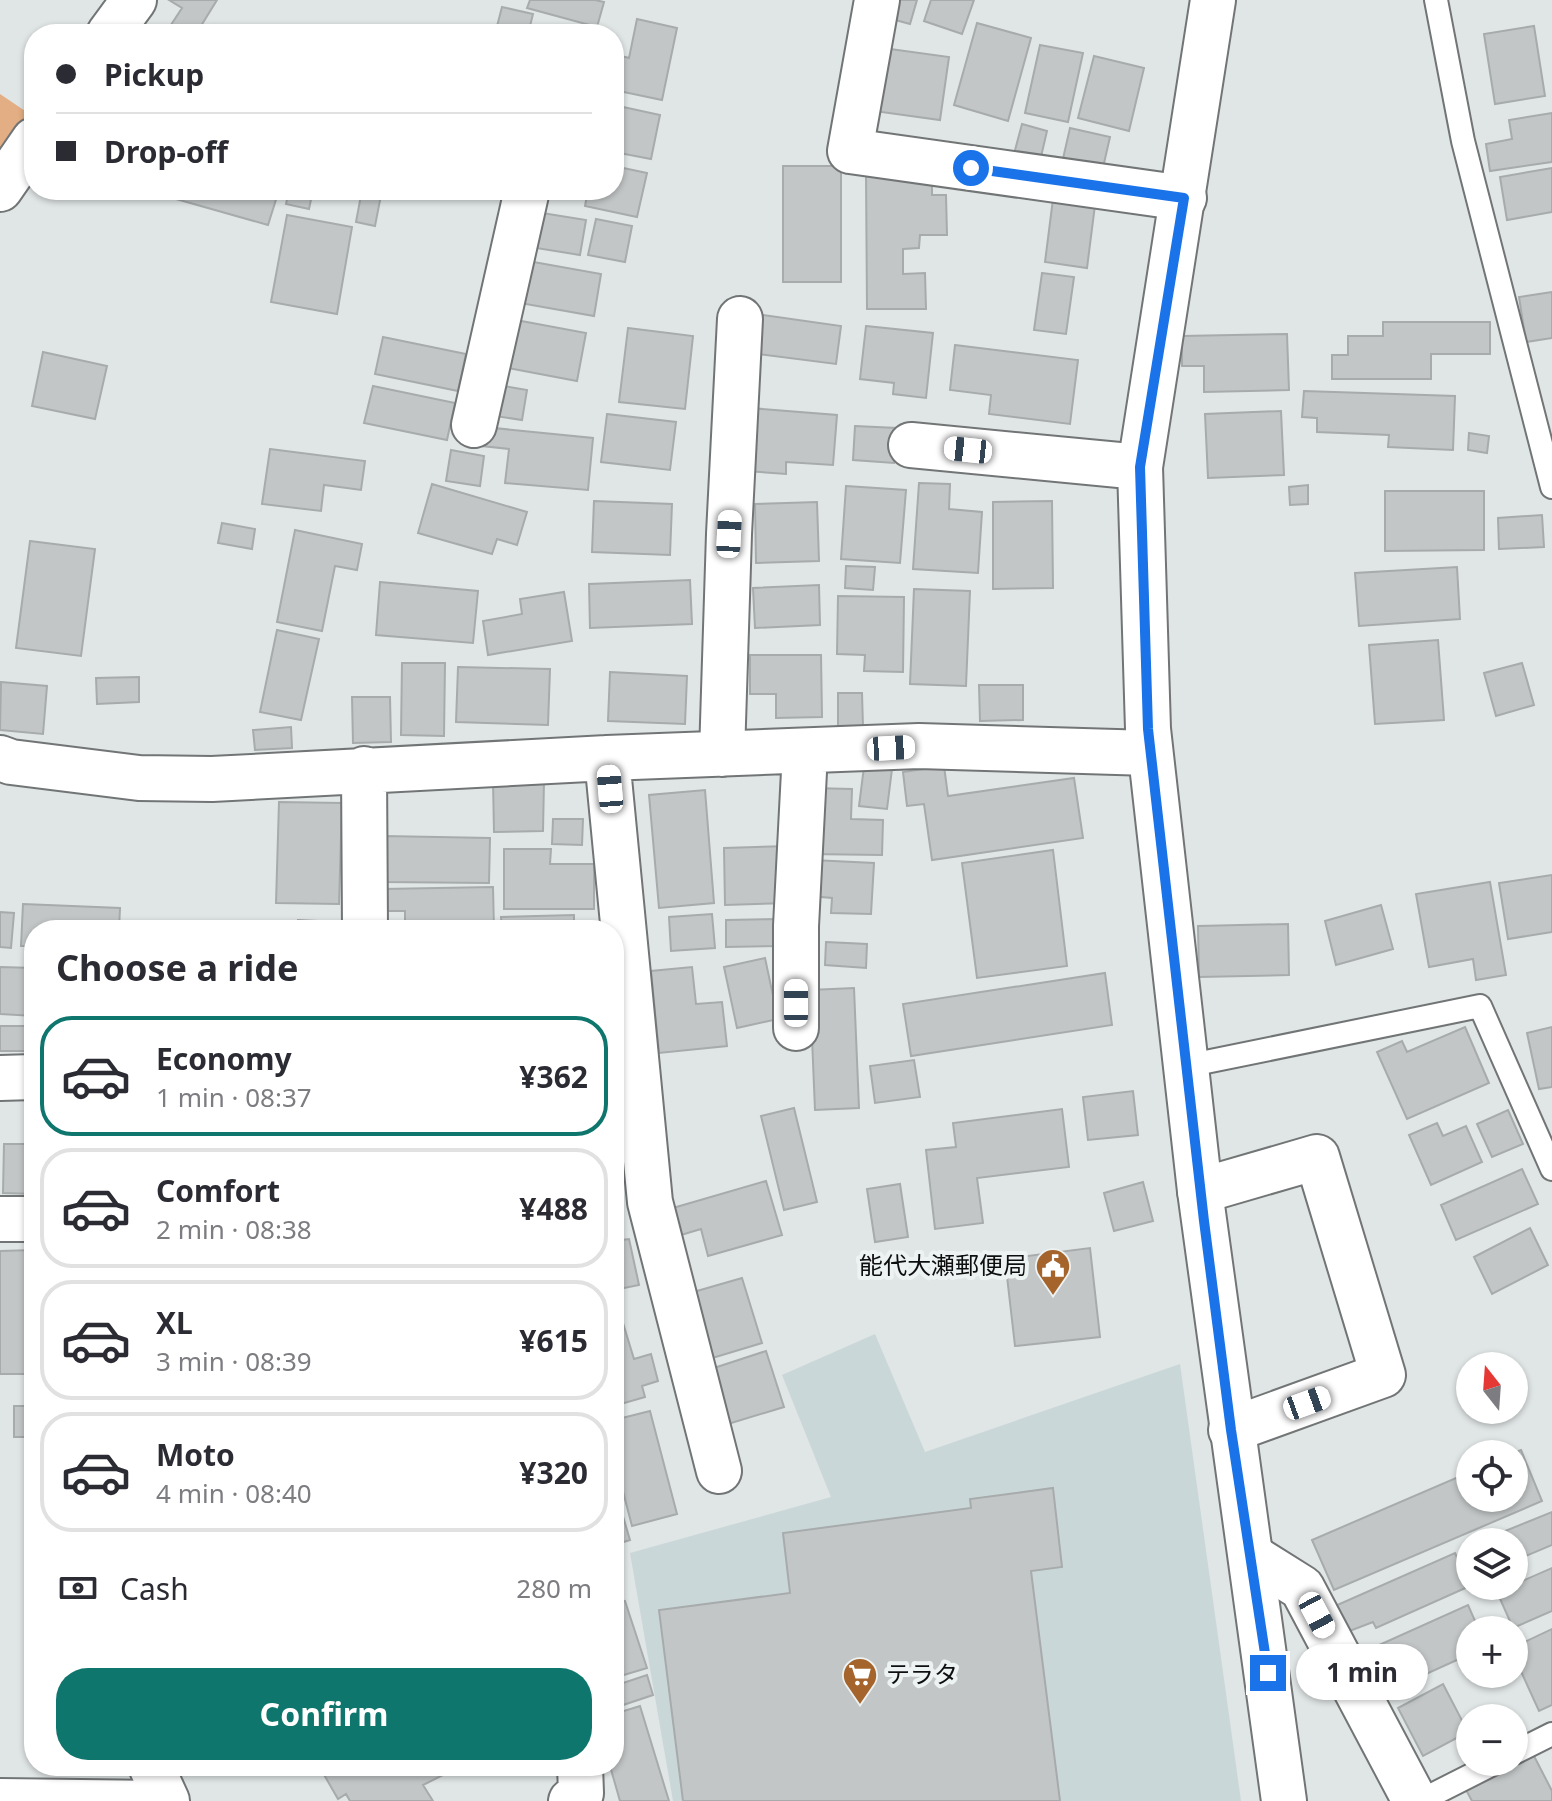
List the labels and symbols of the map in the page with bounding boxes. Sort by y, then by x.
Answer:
route start [953,150,989,186]
car [943,436,993,464]
car [716,509,742,559]
car [866,735,916,761]
car [596,764,624,814]
car [784,979,808,1027]
public building icon: 能代大瀬郵便局 [1034,1247,1072,1297]
place label: 能代大瀬郵便局 [859,1248,1027,1281]
north arrow [1456,1352,1528,1424]
car [1280,1384,1334,1422]
car [1295,1588,1339,1642]
callout: 1 min [1296,1645,1428,1701]
route end [1250,1655,1286,1691]
supermarket icon: テラタ [841,1656,879,1706]
place label: テラタ [886,1657,958,1690]

